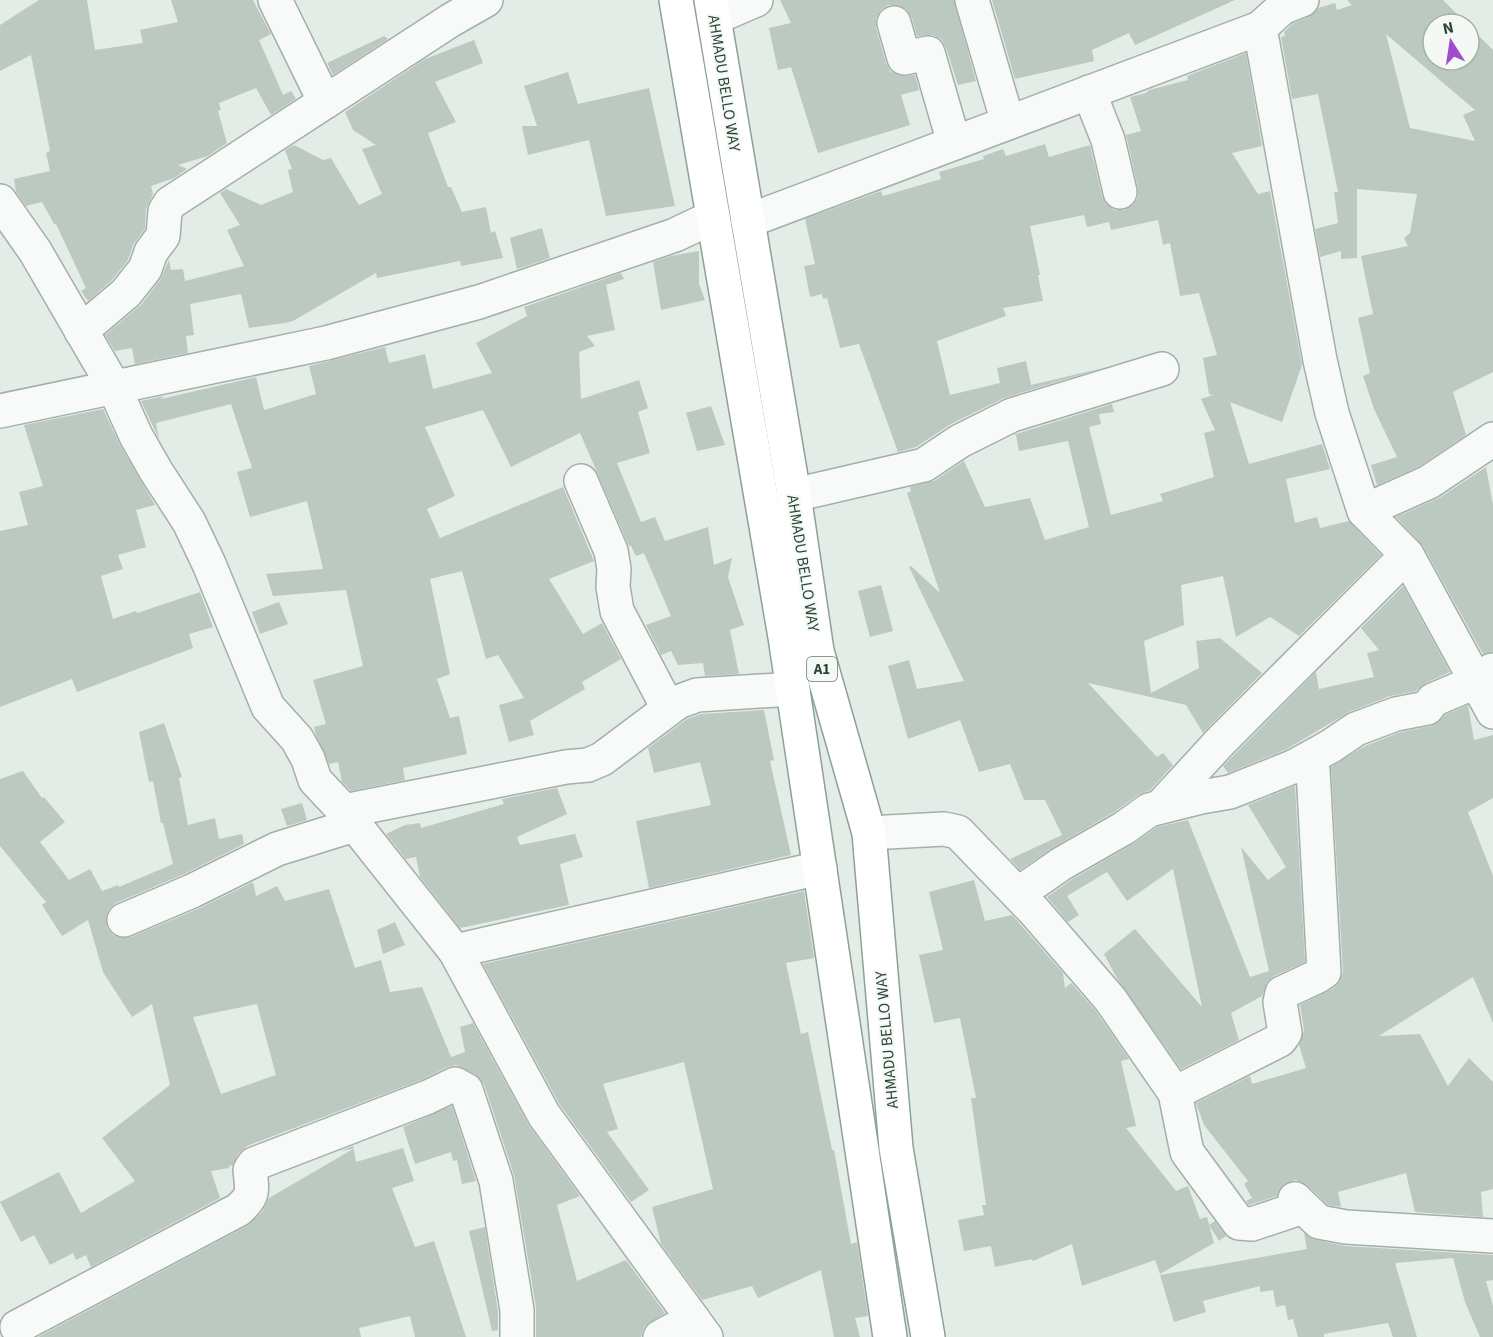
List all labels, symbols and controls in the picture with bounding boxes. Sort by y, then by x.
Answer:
north arrow [1421,12,1481,72]
street label: AHMADU BELLO WAY [702,13,746,154]
text: N [1441,16,1456,40]
street label: AHMADU BELLO WAY [781,493,825,634]
road number: A1 [807,657,837,681]
street label: AHMADU BELLO WAY [870,970,904,1110]

